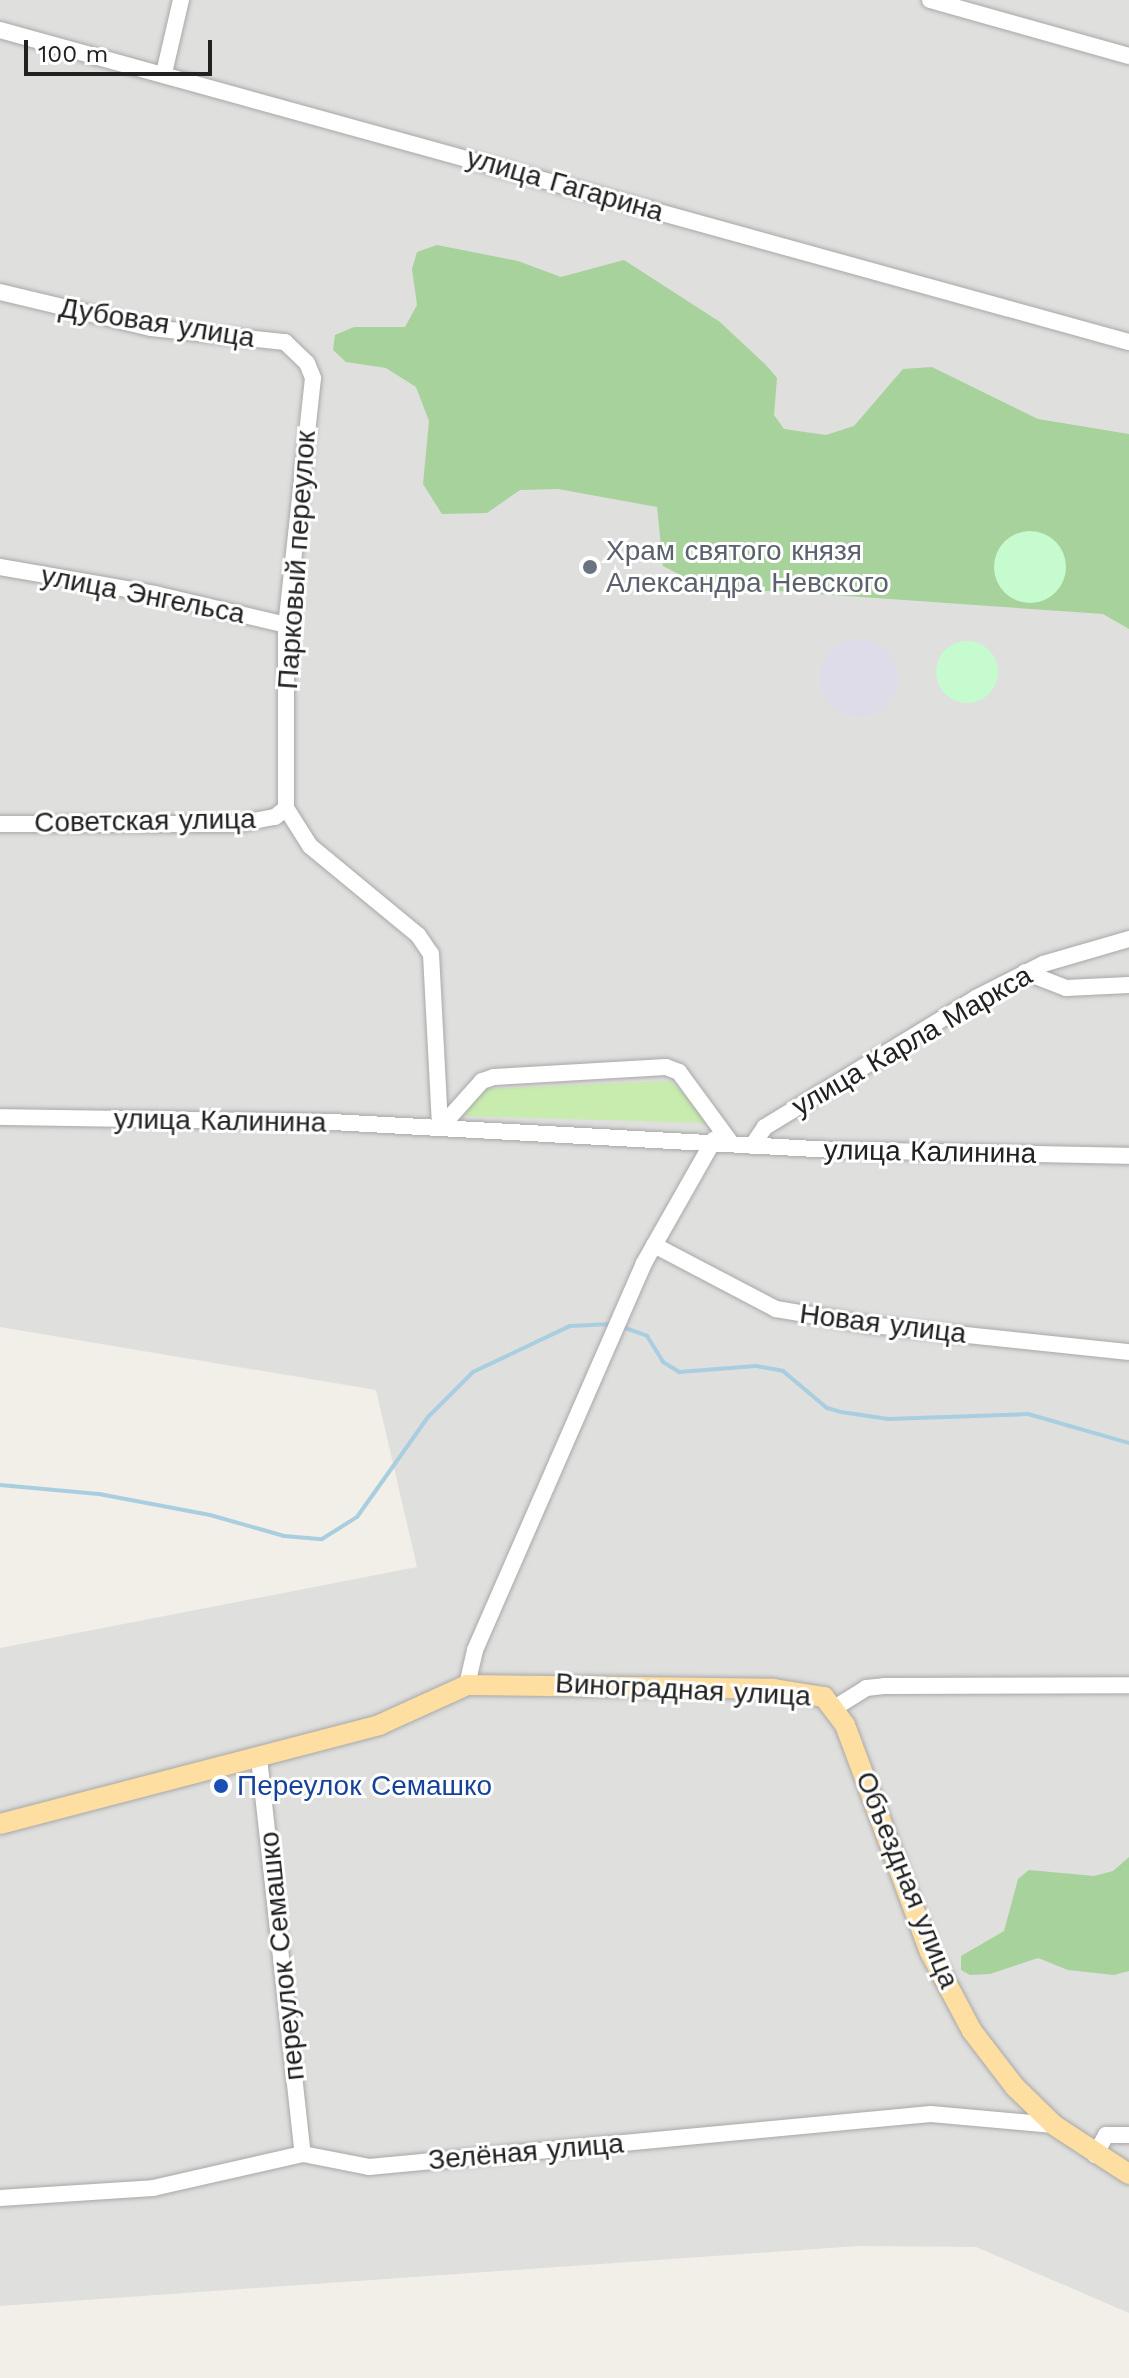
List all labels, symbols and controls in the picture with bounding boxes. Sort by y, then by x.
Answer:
scale bar [28,24,216,74]
text: 100 m [38,40,108,68]
street label: улица Гагарина [463,141,667,229]
street label: Дубовая улица [57,291,257,355]
street label: Парковый переулок [271,430,323,690]
place label: Храм святого князя Александра Невского [606,534,889,600]
marker: Храм святого князя Александра Невского [581,558,599,576]
street label: улица Энгельса [38,559,248,631]
street label: Советская улица [34,802,256,840]
street label: улица Карла Маркса [786,959,1038,1123]
street label: улица Калинина [113,1102,327,1140]
street label: улица Калинина [823,1133,1037,1171]
street label: Новая улица [798,1297,968,1351]
street label: Виноградная улица [554,1667,812,1713]
street label: Объездная улица [848,1767,966,1993]
place label: Переулок Семашко [237,1769,492,1803]
marker: Переулок Семашко [212,1777,230,1795]
street label: переулок Семашко [252,1830,312,2082]
street label: Зелёная улица [427,2127,625,2177]

